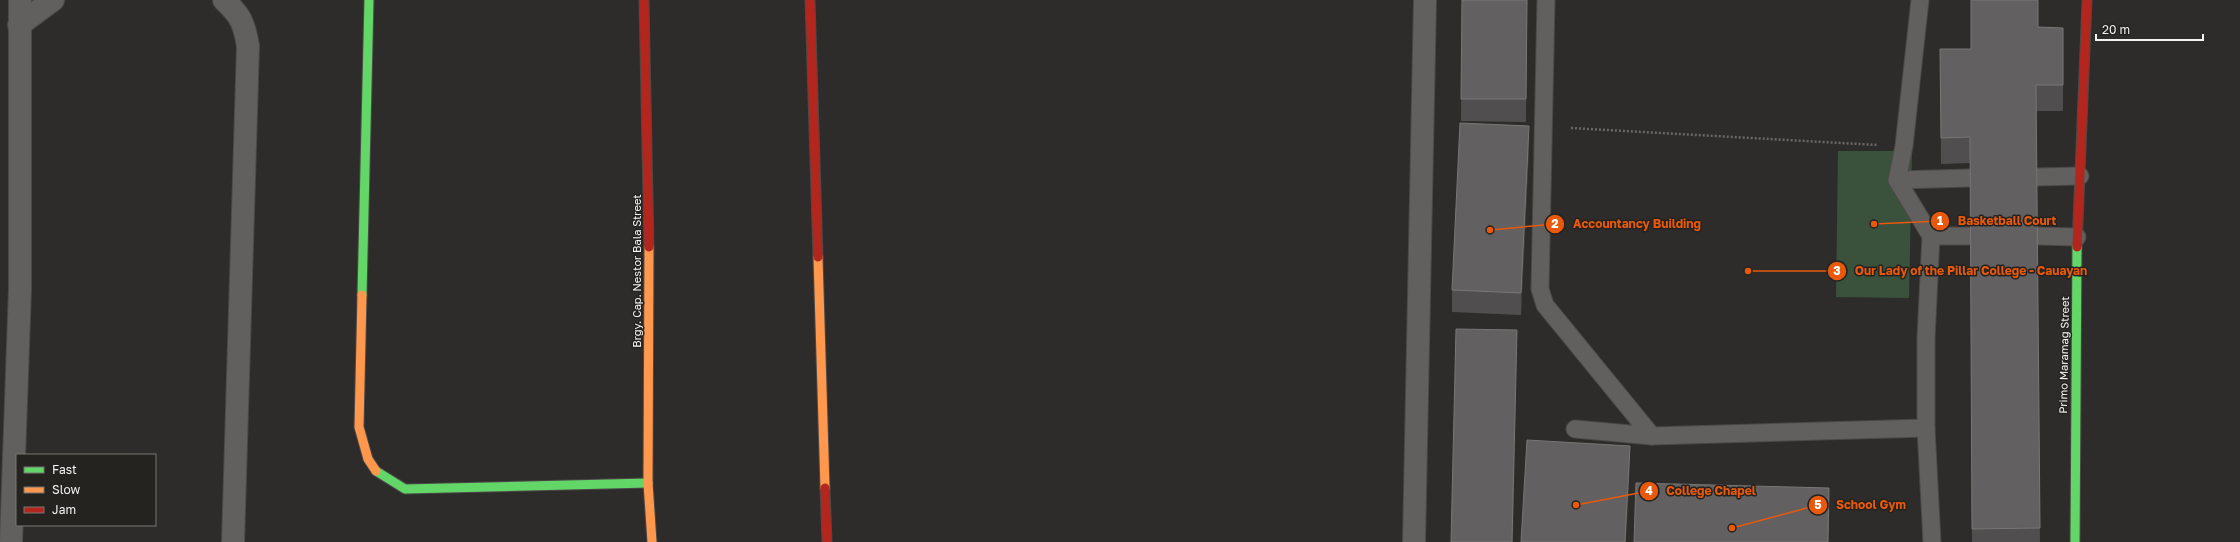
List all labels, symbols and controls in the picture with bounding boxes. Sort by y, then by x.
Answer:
scale bar [2096,16,2203,42]
text: 20 m [2102,22,2130,37]
street label: Brgy. Cap. Nestor Bala Street [630,194,643,348]
callout: Basketball Court [1930,209,2065,233]
callout: Accountancy Building [1545,212,1709,236]
text: 1 [1937,213,1943,228]
text: Basketball Court [1958,213,2057,228]
text: 2 [1551,216,1559,231]
text: Accountancy Building [1573,216,1701,231]
callout: Our Lady of the Pillar College - Cauayan [1827,259,2095,283]
text: 3 [1833,263,1841,278]
text: Our Lady of the Pillar College - Cauayan [1855,263,2087,278]
street label: Primo Maramag Street [2056,296,2071,414]
legend [16,454,156,526]
text: Fast [52,462,77,477]
callout: College Chapel [1639,479,1764,503]
text: Slow [52,482,80,497]
text: 4 [1645,483,1653,498]
text: College Chapel [1666,483,1756,498]
callout: School Gym [1808,493,1914,517]
text: 5 [1814,497,1822,512]
text: School Gym [1836,497,1906,512]
text: Jam [52,502,76,517]

